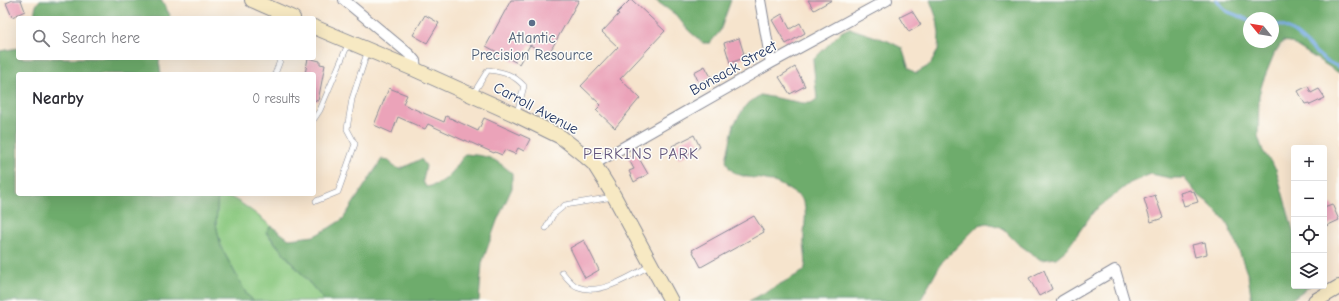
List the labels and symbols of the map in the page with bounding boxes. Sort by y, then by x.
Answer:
north arrow [1243,12,1279,48]
marker: Atlantic Precision Resource [527,18,537,28]
place label: Atlantic Precision Resource [471,29,593,64]
street label: Bonsack Street [686,36,780,99]
street label: Carroll Avenue [490,78,582,138]
district label: PERKINS PARK [583,145,699,163]

